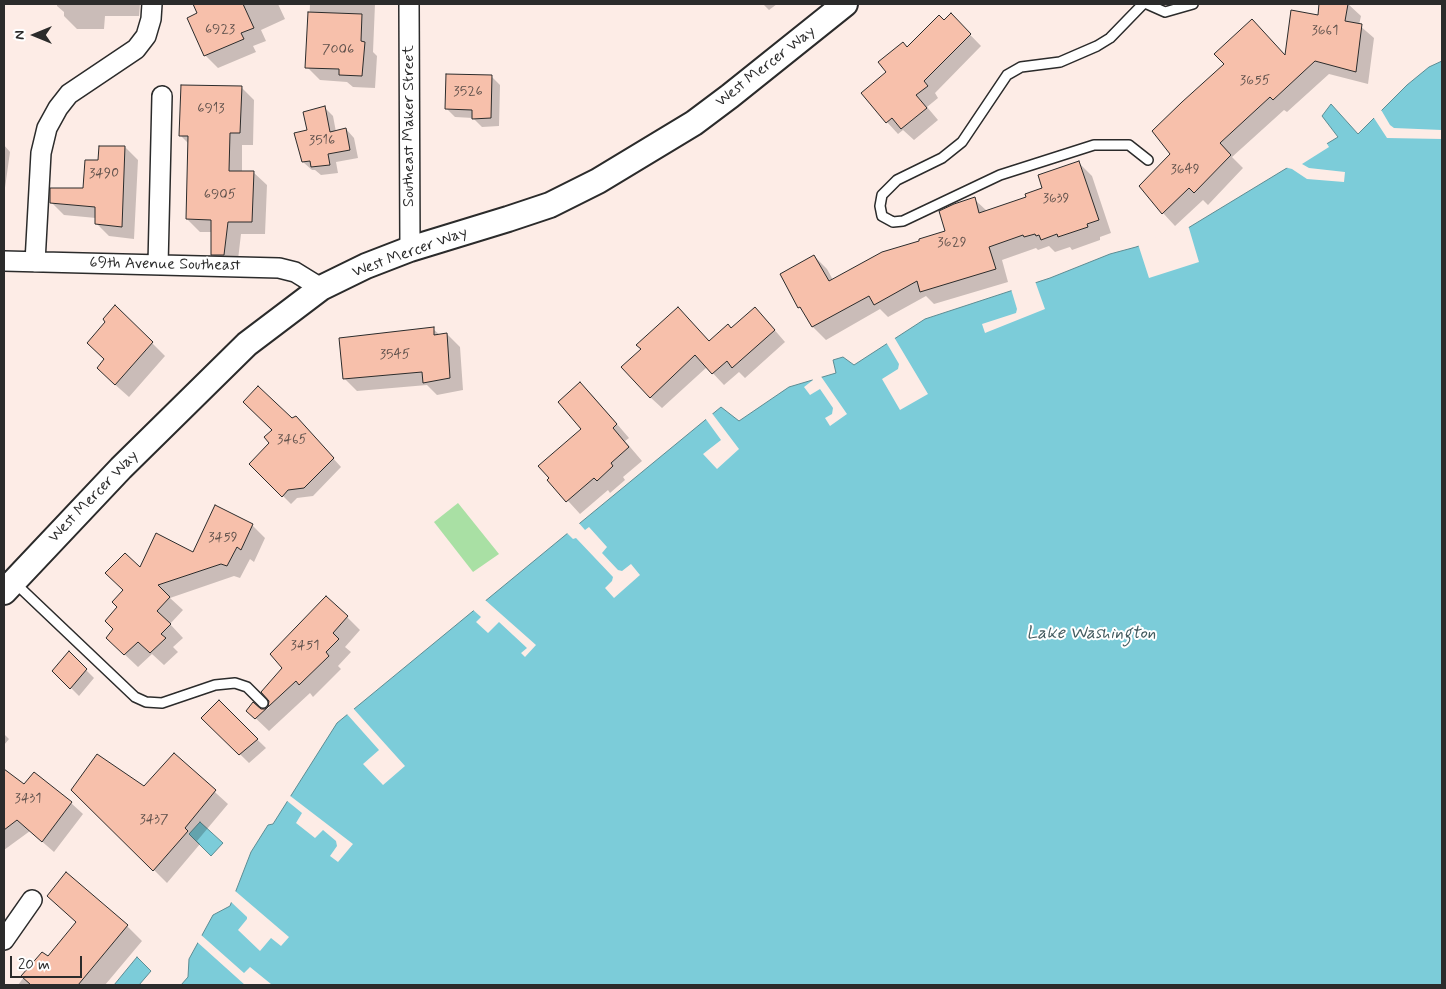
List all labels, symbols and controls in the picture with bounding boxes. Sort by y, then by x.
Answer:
north arrow [10,10,60,60]
house number: 6923 [205,22,235,38]
street label: West Mercer Way [712,22,820,112]
house number: 3661 [1312,23,1338,39]
text: N [11,30,29,40]
house number: 7006 [322,42,354,58]
street label: Southeast Maker Street [400,45,420,207]
house number: 3655 [1240,73,1270,89]
house number: 3526 [453,84,483,100]
house number: 6913 [197,101,225,117]
house number: 3516 [309,133,335,149]
house number: 3649 [1170,162,1200,178]
house number: 3490 [89,166,119,182]
house number: 6905 [204,187,236,203]
house number: 3639 [1043,191,1069,207]
street label: West Mercer Way [350,223,470,283]
house number: 3629 [937,235,967,251]
street label: 69th Avenue Southeast [89,254,241,276]
house number: 3545 [380,347,410,363]
house number: 3465 [277,432,307,448]
street label: West Mercer Way [45,447,143,547]
house number: 3459 [208,530,238,546]
water label: Lake Washington [1026,623,1156,645]
house number: 3451 [291,638,319,654]
house number: 3431 [15,791,41,807]
house number: 3437 [139,812,169,828]
scale bar [12,946,85,978]
text: 20 m [18,955,50,975]

